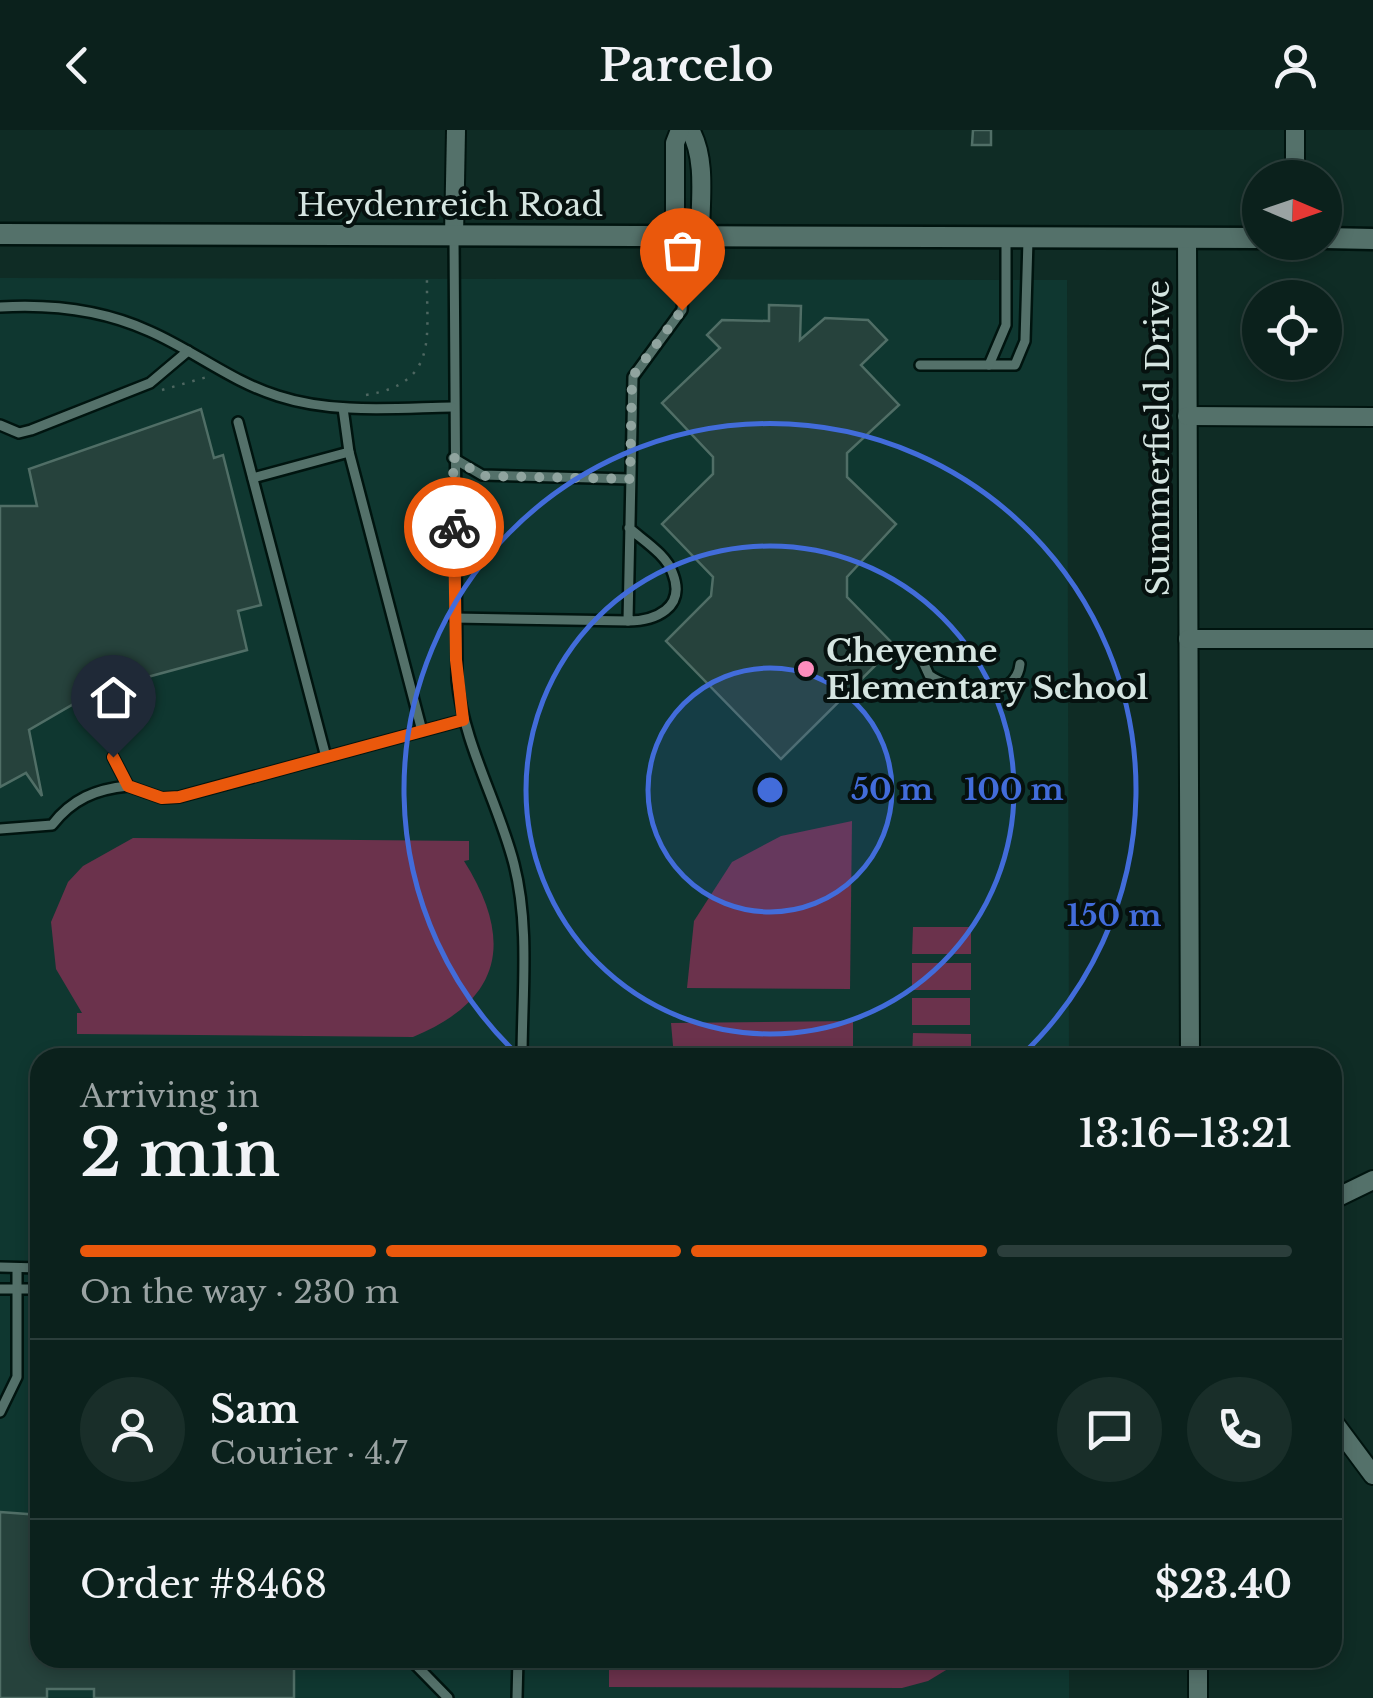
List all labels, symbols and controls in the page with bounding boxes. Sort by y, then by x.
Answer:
text: Parcelo [599,37,774,93]
icon: back [50,38,105,93]
icon: person [1268,38,1323,93]
north arrow [1242,160,1342,260]
map controls [1242,160,1342,380]
street label: Heydenreich Road [297,185,603,225]
pin [640,208,725,311]
icon: bag [655,223,710,278]
street label: Summerfield Drive [1138,280,1178,596]
button: locate [1242,280,1342,380]
courier [404,477,504,577]
icon: bike [427,500,482,555]
place label: Cheyenne Elementary School [826,631,1148,708]
pin [71,655,156,758]
marker: Cheyenne Elementary School [795,658,817,680]
icon: home [86,670,141,725]
text: 50 m [851,771,933,808]
text: 100 m [964,771,1064,808]
centre of rings [752,772,788,808]
text: 150 m [1067,897,1161,934]
text: Arriving in [80,1076,259,1116]
text: 13:16–13:21 [1079,1110,1292,1157]
text: 2 min [80,1113,280,1194]
text: On the way · 230 m [80,1272,399,1312]
button: person [80,1377,185,1482]
button: chat [1057,1377,1162,1482]
button: phone [1187,1377,1292,1482]
text: Sam [210,1386,299,1433]
text: Courier · 4.7 [210,1433,407,1473]
text: Order #8468 [80,1561,327,1608]
text: $23.40 [1155,1561,1292,1608]

